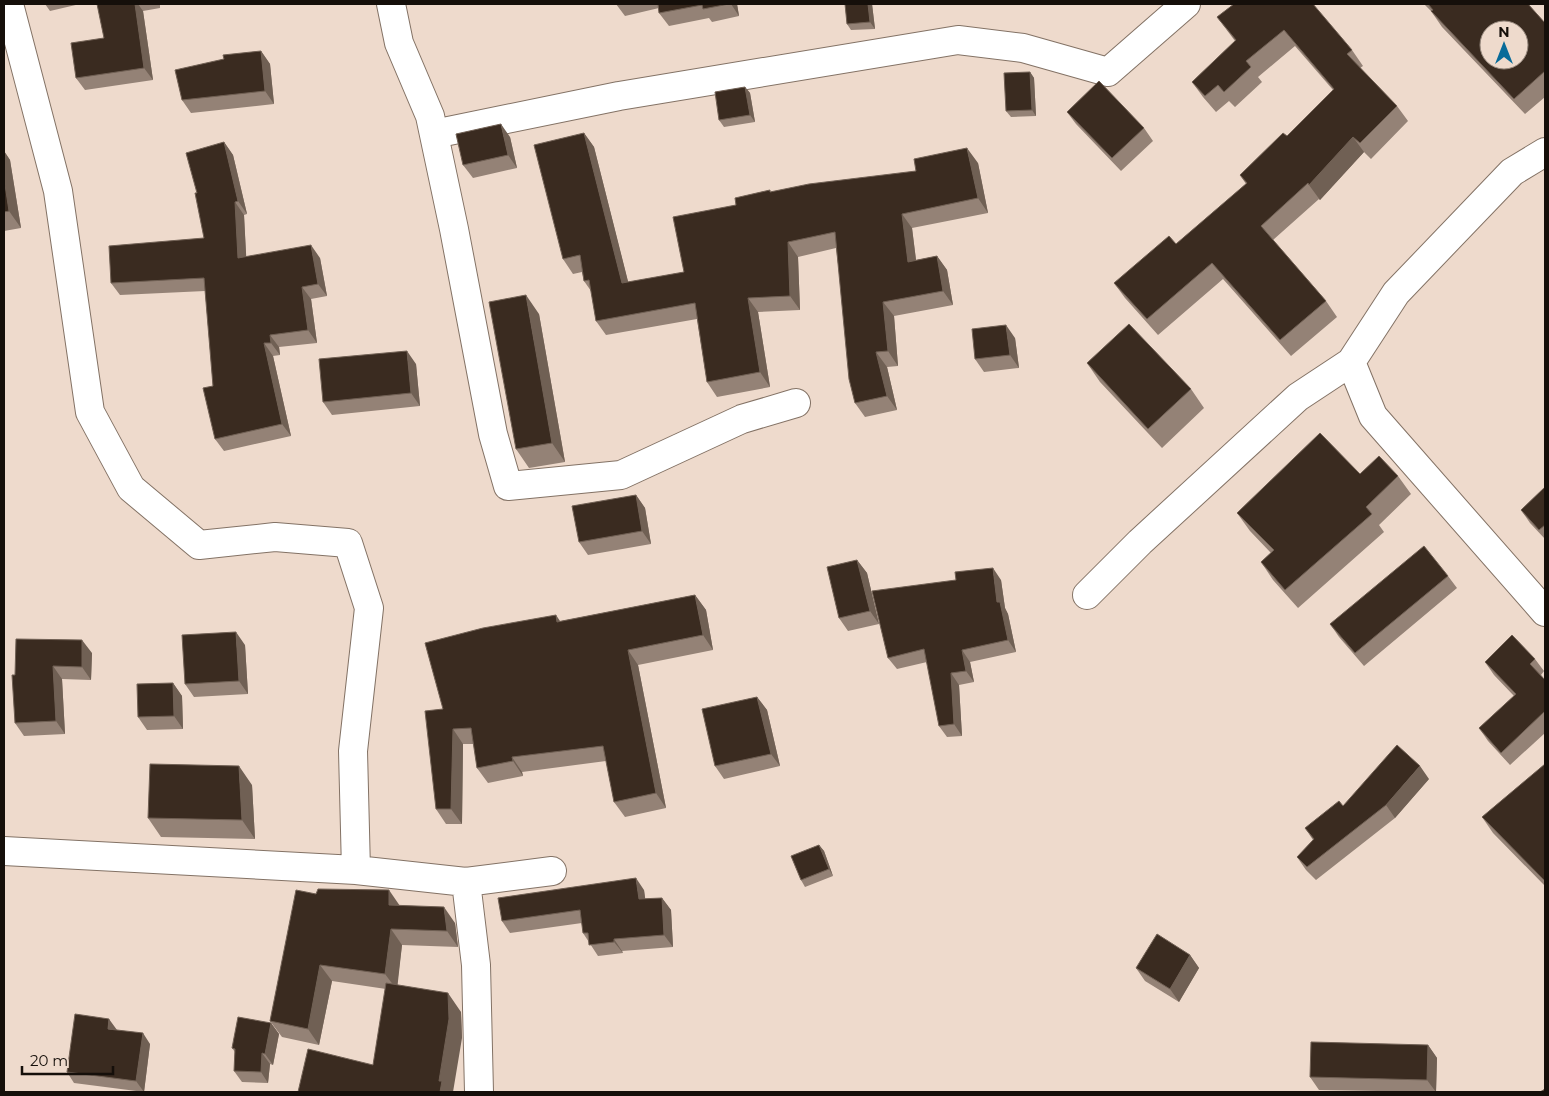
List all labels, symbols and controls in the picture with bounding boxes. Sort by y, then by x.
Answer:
north arrow [1479,20,1529,70]
text: N [1498,23,1510,41]
scale bar [22,1044,114,1076]
text: 20 m [30,1051,68,1070]

